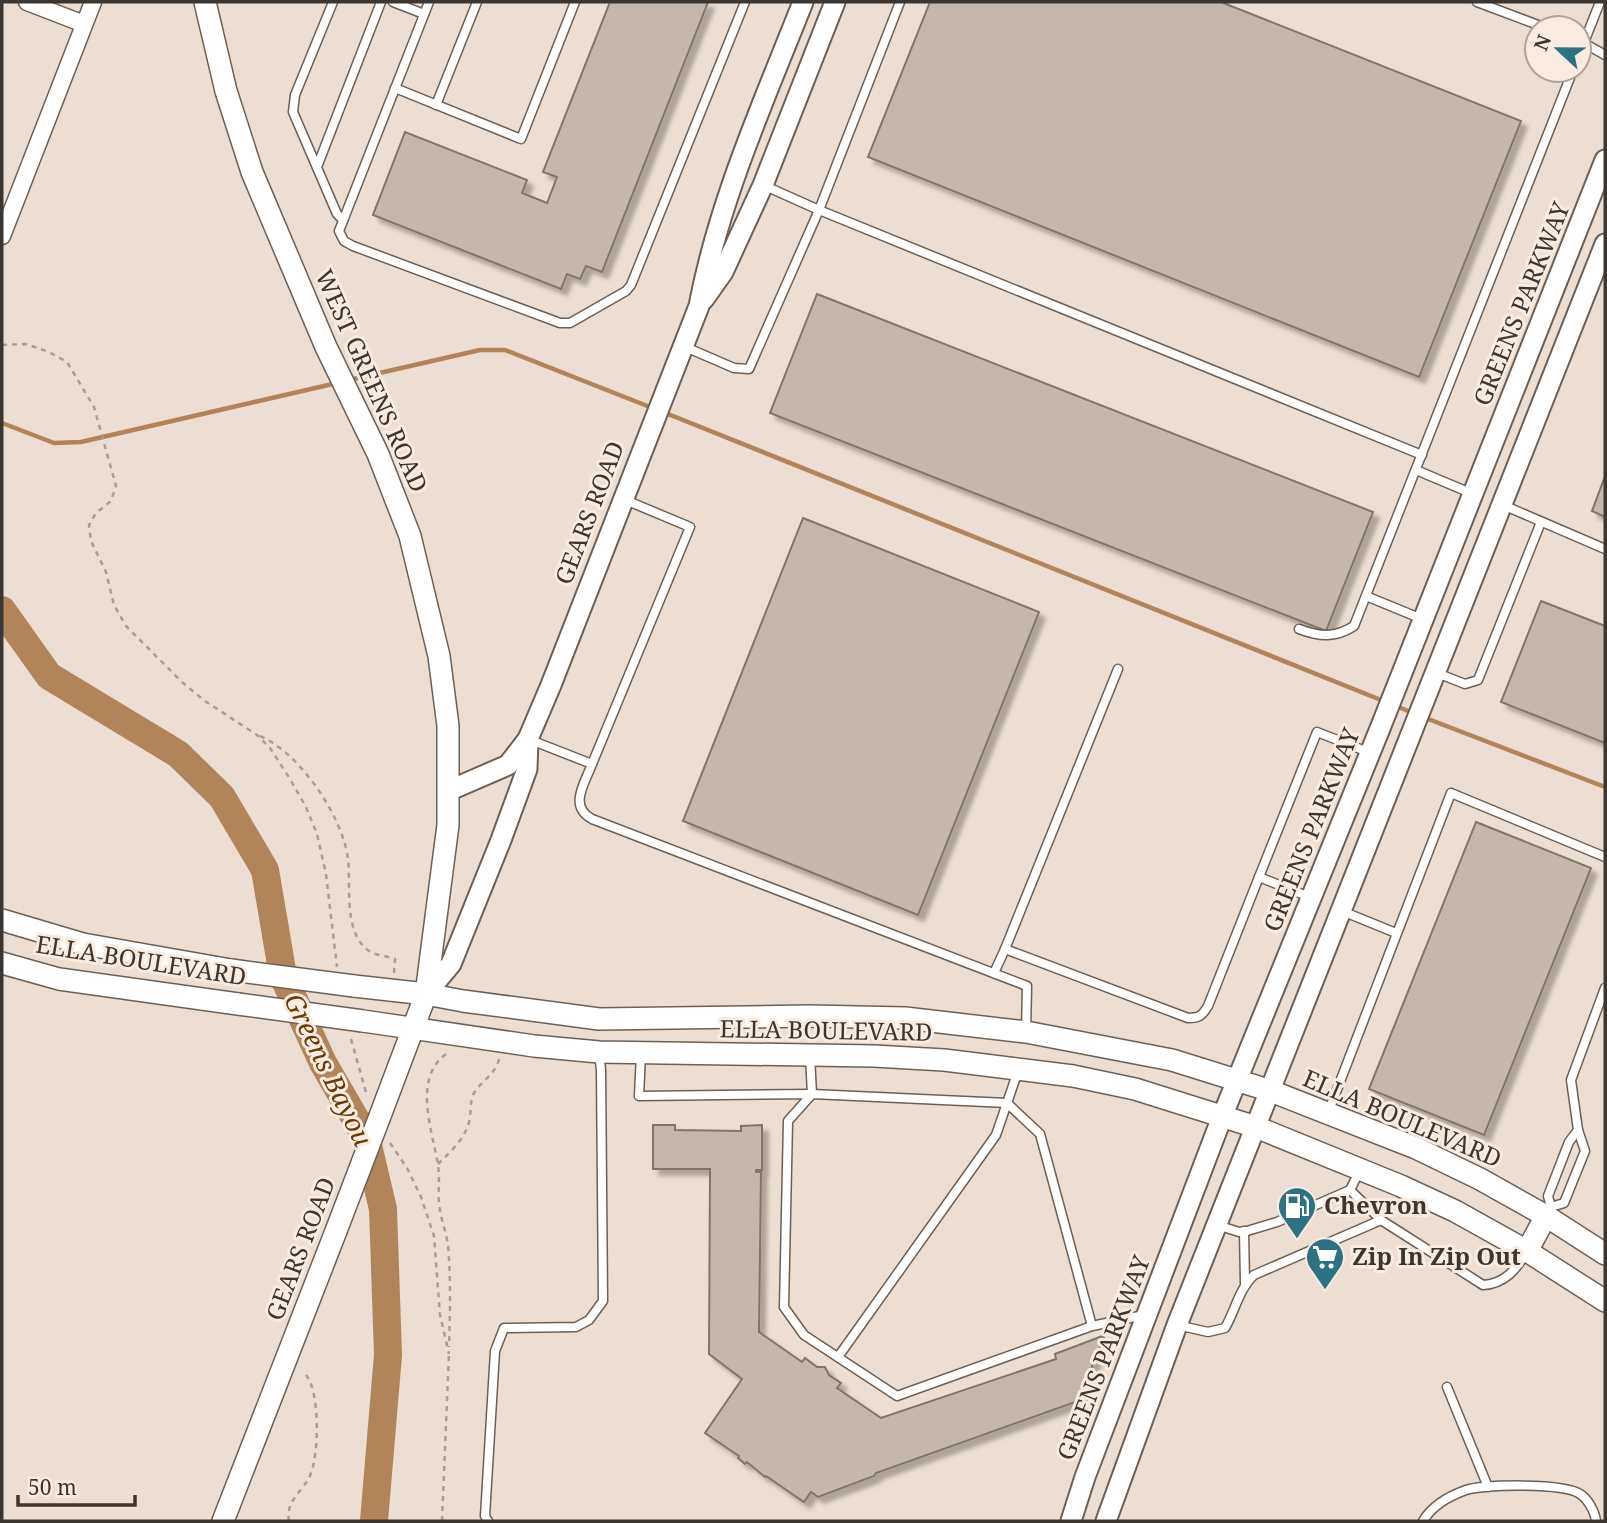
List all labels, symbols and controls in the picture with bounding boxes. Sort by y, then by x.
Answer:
north arrow [1523,14,1593,84]
text: N [1527,31,1557,54]
street label: GREENS PARKWAY [1465,196,1577,410]
street label: WEST GREENS ROAD [308,264,436,497]
street label: GEARS ROAD [546,436,631,589]
street label: GREENS PARKWAY [1255,722,1367,936]
street label: ELLA BOULEVARD [34,927,249,992]
water label: Greens Bayou [276,987,382,1152]
street label: ELLA BOULEVARD [719,1011,933,1048]
street label: ELLA BOULEVARD [1298,1061,1507,1174]
street label: GEARS ROAD [257,1172,342,1325]
fuel station icon: Chevron [1276,1185,1318,1240]
place label: Chevron [1324,1188,1428,1221]
supermarket icon: Zip In Zip Out [1304,1236,1346,1291]
place label: Zip In Zip Out [1352,1239,1521,1272]
street label: GREENS PARKWAY [1048,1249,1157,1465]
scale bar [18,1464,135,1508]
text: 50 m [28,1473,77,1501]

